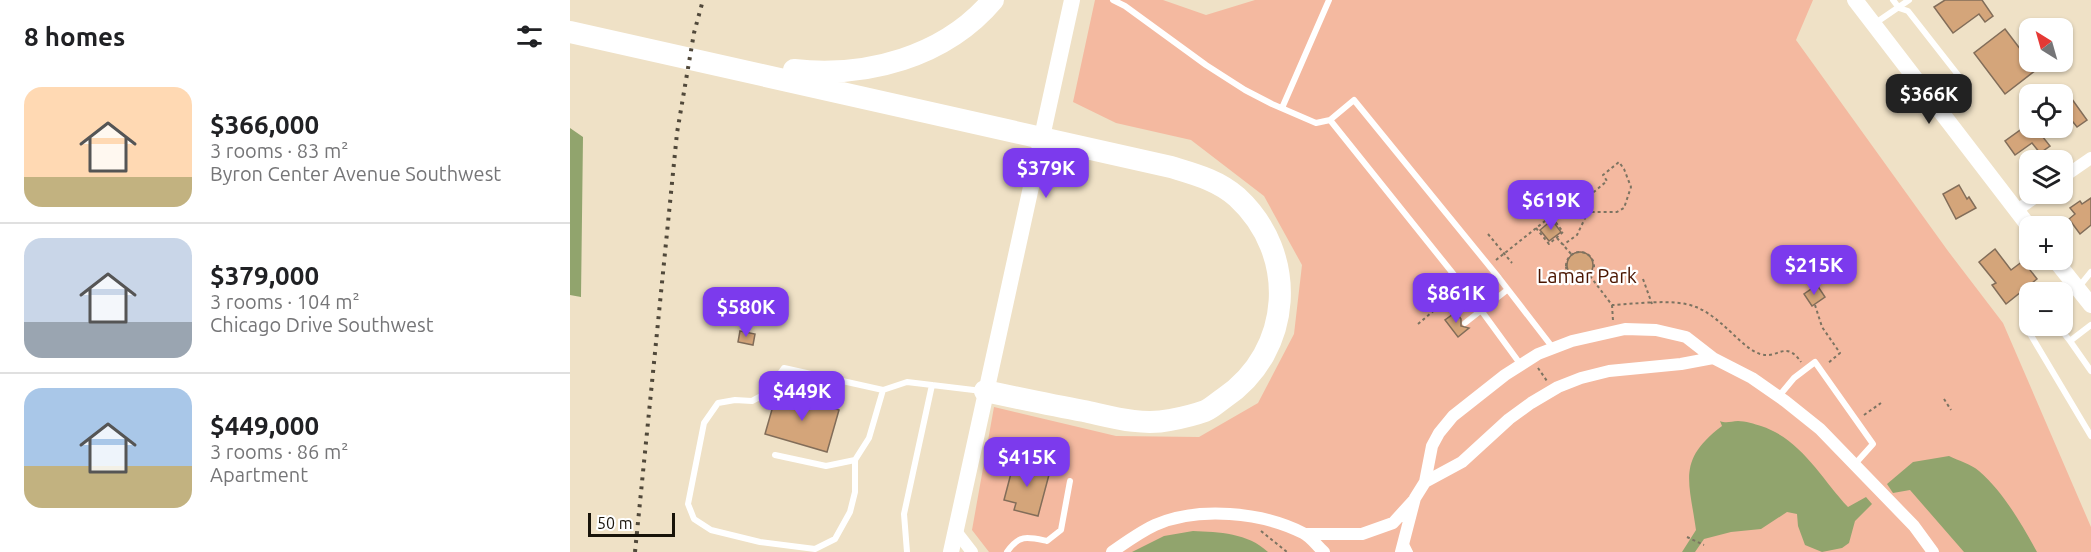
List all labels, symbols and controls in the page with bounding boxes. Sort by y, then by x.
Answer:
north arrow [2019,18,2073,72]
map controls [2019,18,2073,336]
icon: filters [513,20,546,53]
text: 8 homes [24,22,125,51]
pin: $366K [1887,74,1971,125]
text: $366K [1900,82,1958,105]
button: locate [2019,84,2073,138]
text: $366,000 [210,110,319,139]
icon: home [72,111,144,183]
text: 3 rooms · 83 m² [210,139,348,162]
pin: $379K [1004,148,1088,199]
button: layers [2019,150,2073,204]
text: $379K [1017,156,1075,179]
text: Byron Center Avenue Southwest [210,162,501,185]
pin: $619K [1509,180,1593,231]
text: $619K [1522,188,1580,211]
button: + [2019,216,2073,270]
pin: $215K [1772,245,1856,296]
text: $215K [1785,253,1843,276]
text: $379,000 [210,261,319,290]
icon: home [72,262,144,334]
park label: Lamar Park [1537,264,1637,287]
pin: $861K [1414,273,1498,324]
text: $861K [1427,281,1485,304]
button: − [2019,282,2073,336]
pin: $580K [704,287,788,338]
text: 3 rooms · 104 m² [210,290,360,313]
text: $580K [717,295,775,318]
text: Chicago Drive Southwest [210,313,434,336]
pin: $449K [760,371,844,422]
text: $449K [773,379,831,402]
text: $449,000 [210,411,319,440]
icon: home [72,412,144,484]
pin: $415K [985,437,1069,488]
text: 3 rooms · 86 m² [210,440,348,463]
text: $415K [998,445,1056,468]
text: Apartment [210,463,308,486]
scale bar [588,510,675,538]
text: 50 m [597,514,633,532]

